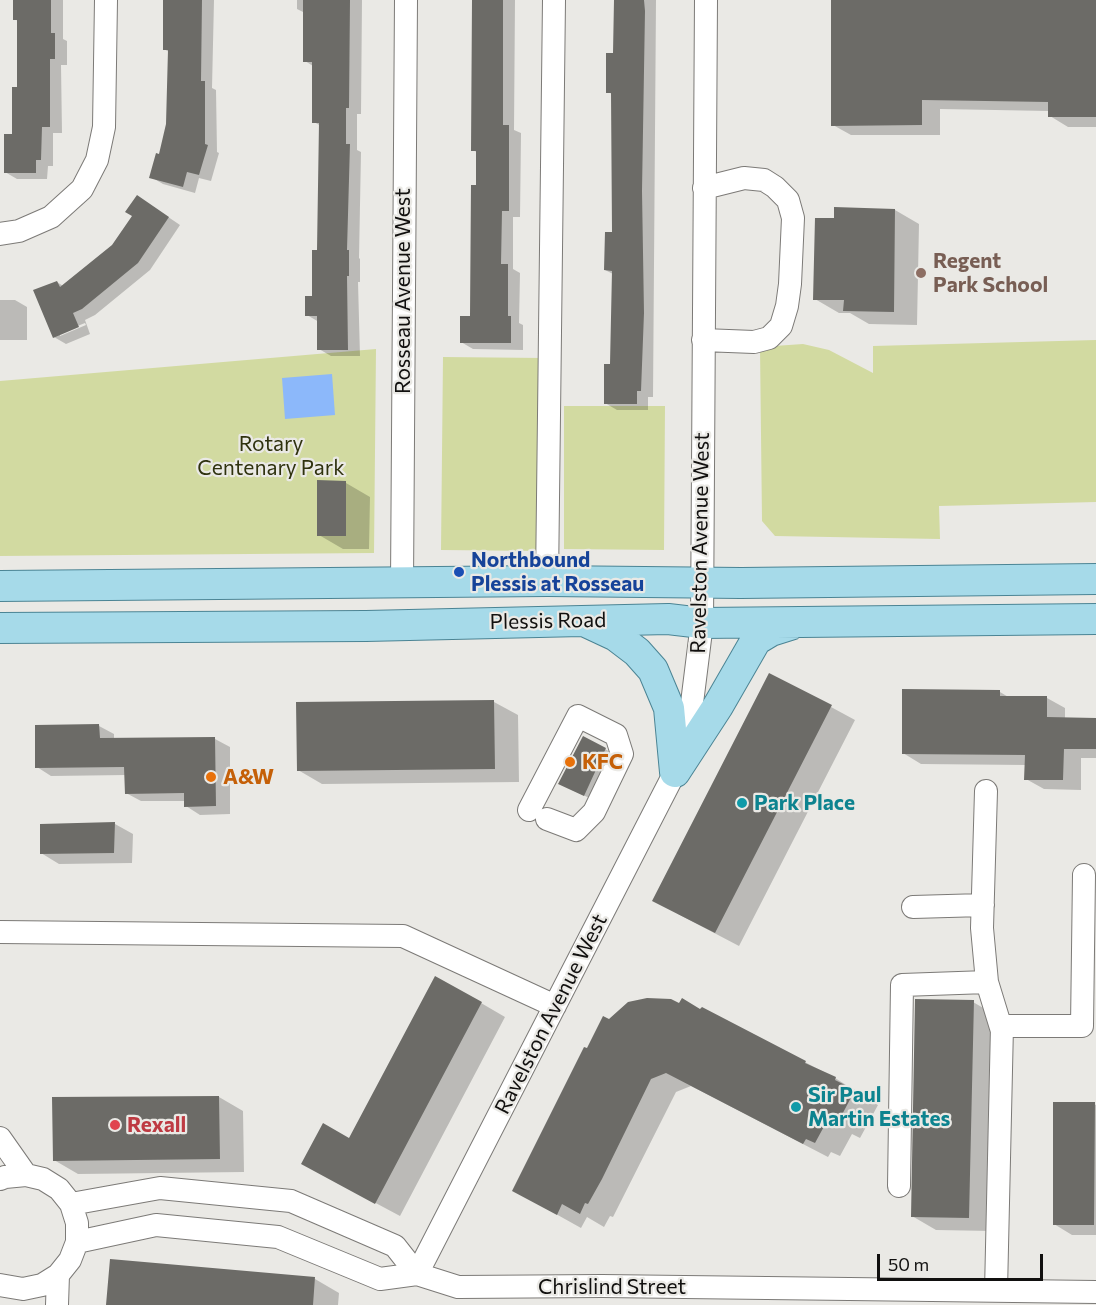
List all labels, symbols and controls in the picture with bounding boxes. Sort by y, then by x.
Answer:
street label: Rosseau Avenue West [390,188,416,394]
place label: Regent Park School [933,248,1048,298]
marker: Regent Park School [914,266,928,280]
park label: Rotary Centenary Park [197,431,345,481]
street label: Ravelston Avenue West [685,432,715,654]
place label: Northbound Plessis at Rosseau [471,547,644,597]
marker: Northbound Plessis at Rosseau [452,565,466,579]
street label: Plessis Road [489,607,607,635]
place label: KFC [582,749,623,775]
marker: KFC [563,755,577,769]
place label: A&W [223,764,274,790]
marker: A&W [204,770,218,784]
place label: Park Place [754,790,855,816]
marker: Park Place [735,796,749,810]
street label: Ravelston Avenue West [490,910,612,1118]
place label: Sir Paul Martin Estates [808,1082,950,1132]
marker: Sir Paul Martin Estates [789,1100,803,1114]
place label: Rexall [127,1112,186,1138]
marker: Rexall [108,1118,122,1132]
scale bar [880,1242,1046,1280]
text: 50 m [888,1253,929,1275]
street label: Chrislind Street [538,1274,686,1300]

